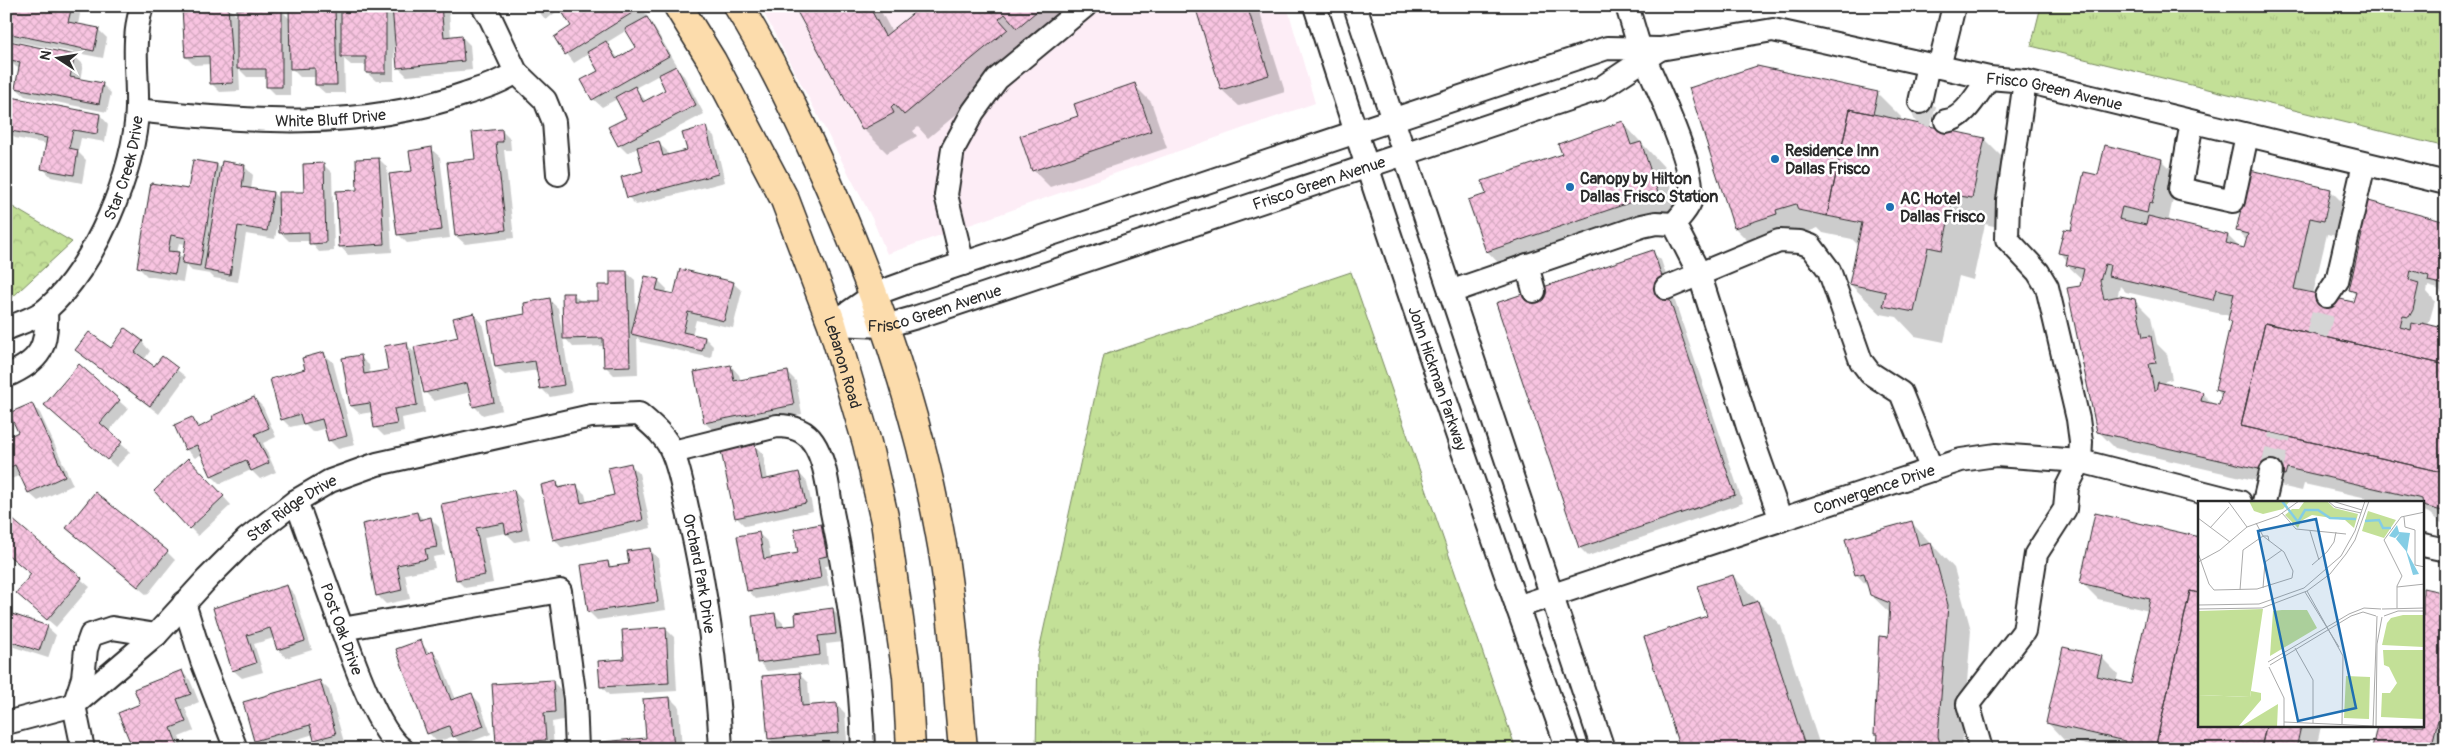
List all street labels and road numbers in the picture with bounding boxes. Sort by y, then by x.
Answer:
street label: Frisco Green Avenue [1985,69,2124,115]
street label: White Bluff Drive [275,105,388,131]
street label: Star Creek Drive [100,115,148,224]
street label: Frisco Green Avenue [1250,152,1388,215]
street label: Frisco Green Avenue [867,280,1004,337]
street label: John Hickman Parkway [1403,304,1471,453]
street label: Lebanon Road [819,313,865,411]
street label: Convergence Drive [1811,460,1938,519]
street label: Star Ridge Drive [243,470,340,547]
street label: Orchard Park Drive [678,512,719,635]
street label: Post Oak Drive [315,580,367,678]

